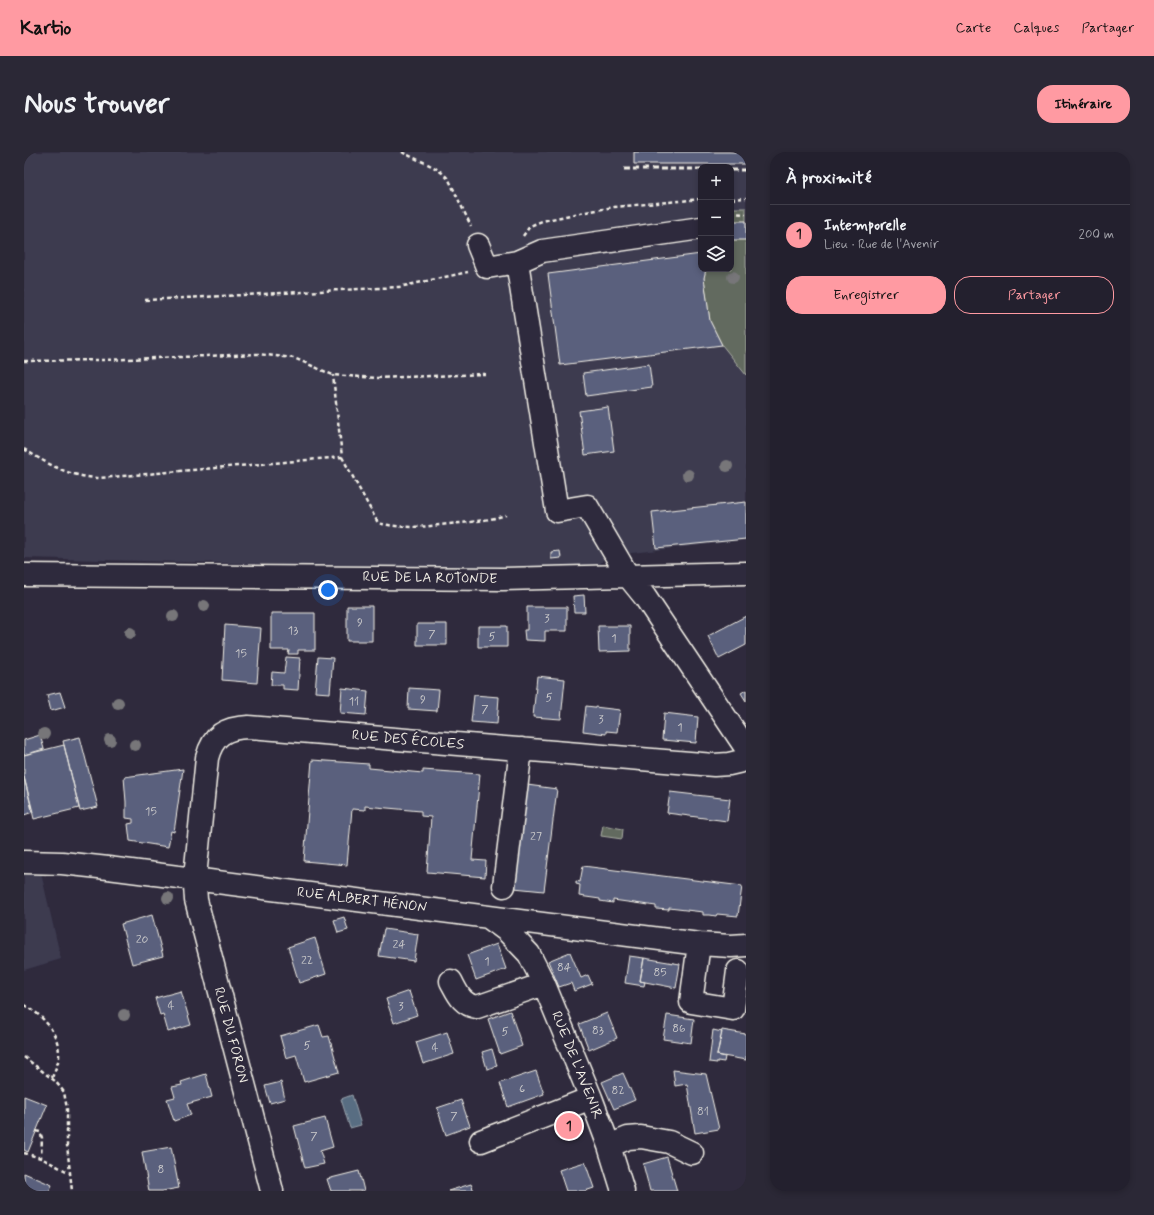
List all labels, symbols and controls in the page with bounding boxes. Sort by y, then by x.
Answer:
text: Kartio [20,16,71,41]
text: Carte [955,19,991,37]
text: Calques [1013,19,1059,37]
text: Partager [1081,19,1134,37]
button: Itinéraire [1037,85,1130,123]
text: Nous trouver [24,86,169,123]
map controls [698,164,734,272]
button: + [698,164,734,200]
text: À proximité [786,167,871,189]
button: − [698,200,734,236]
text: Intemporelle [824,216,907,236]
text: 1 [796,226,802,243]
text: 200 m [1079,226,1114,243]
button: layers [698,236,734,272]
text: Lieu · Rue de l'Avenir [824,236,939,253]
button: Enregistrer [786,276,946,314]
button: Partager [954,276,1114,314]
street label: RUE DE LA ROTONDE [363,568,497,588]
your location [318,580,338,600]
house number: 3 [544,611,550,627]
house number: 9 [357,615,363,631]
house number: 13 [288,623,298,639]
house number: 7 [428,627,436,643]
house number: 5 [488,629,496,645]
house number: 1 [611,631,617,647]
house number: 15 [235,646,247,662]
house number: 5 [545,690,553,706]
house number: 9 [420,692,426,708]
house number: 11 [349,694,359,710]
house number: 7 [481,702,489,718]
house number: 3 [598,712,604,728]
house number: 1 [677,720,683,736]
street label: RUE DES ÉCOLES [351,726,465,754]
house number: 15 [145,804,157,820]
house number: 27 [530,829,542,845]
street label: RUE ALBERT HÉNON [296,883,428,917]
house number: 20 [136,932,149,948]
house number: 24 [392,937,406,953]
house number: 22 [301,953,313,969]
house number: 1 [484,954,490,970]
house number: 84 [557,960,571,976]
house number: 85 [653,965,667,981]
street label: RUE DU FORON [210,985,252,1085]
house number: 4 [168,998,175,1014]
house number: 3 [398,999,404,1015]
street label: RUE DE L'AVENIR [547,1009,607,1122]
house number: 86 [672,1021,686,1037]
house number: 83 [592,1023,604,1039]
house number: 5 [501,1024,509,1040]
house number: 5 [303,1038,311,1054]
house number: 4 [432,1040,439,1056]
house number: 6 [519,1081,525,1097]
house number: 82 [611,1083,625,1099]
house number: 81 [697,1104,709,1120]
house number: 7 [450,1109,458,1125]
pin: 1 [556,1111,582,1141]
house number: 7 [310,1129,318,1145]
house number: 8 [158,1162,164,1178]

